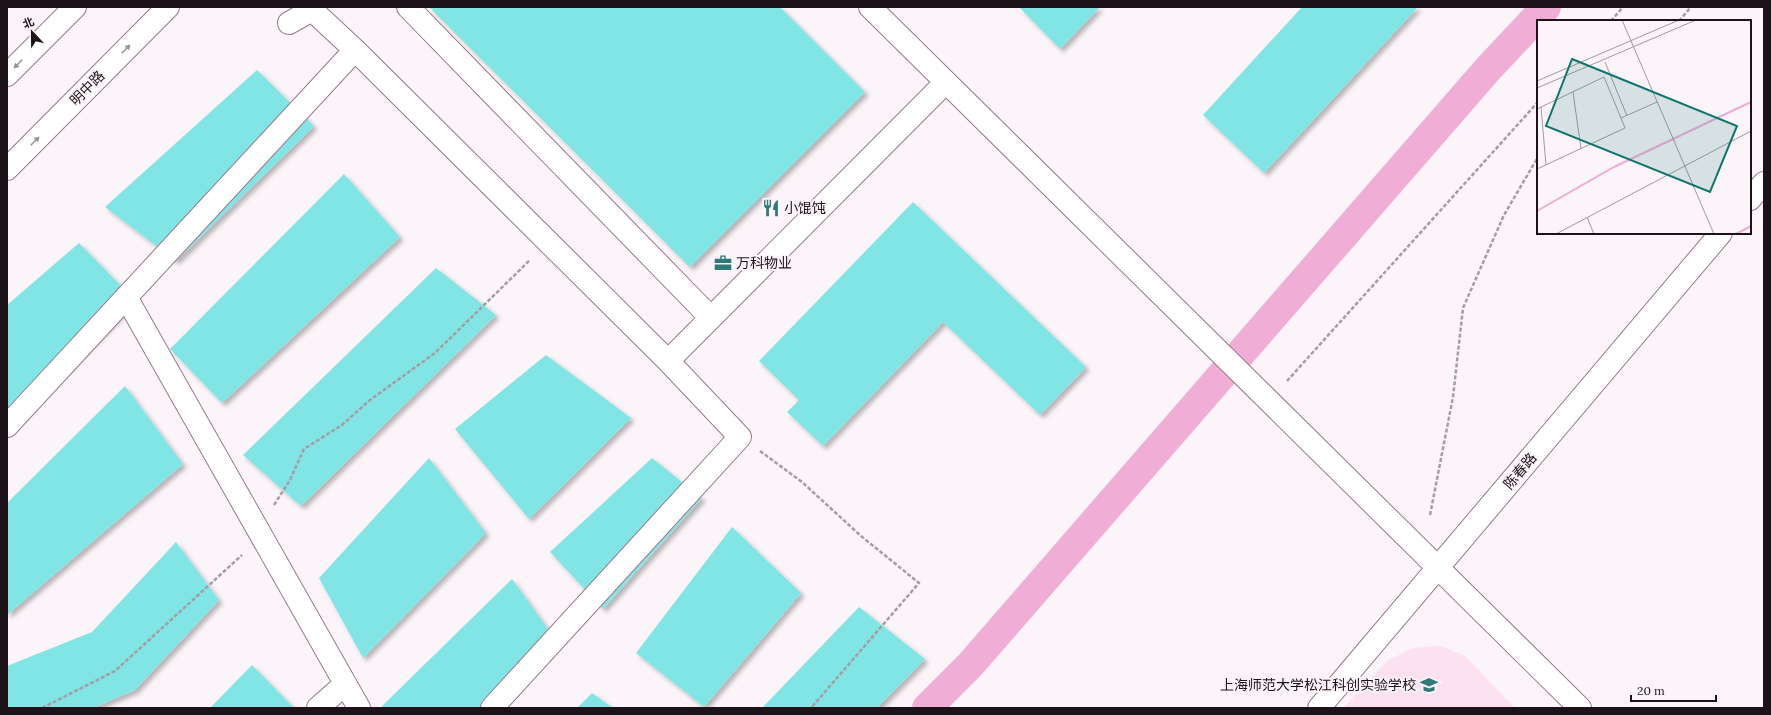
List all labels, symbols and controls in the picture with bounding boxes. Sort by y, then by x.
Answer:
north arrow [12,12,52,52]
text: 北 [21,14,36,31]
inset map [1537,20,1751,234]
one-way arrow [121,44,131,54]
one-way arrow [13,59,23,69]
street label: 明中路 [66,67,108,109]
one-way arrow [30,136,39,146]
restaurant icon: 小馄饨 [761,198,781,218]
place label: 小馄饨 [784,199,826,217]
office icon: 万科物业 [713,253,733,273]
place label: 万科物业 [736,254,792,272]
street label: 陈春路 [1500,449,1540,493]
school or university icon: 上海师范大学松江科创实验学校 [1419,675,1439,695]
place label: 上海师范大学松江科创实验学校 [1220,676,1416,694]
scale bar [1631,677,1716,703]
text: 20 m [1637,683,1665,698]

